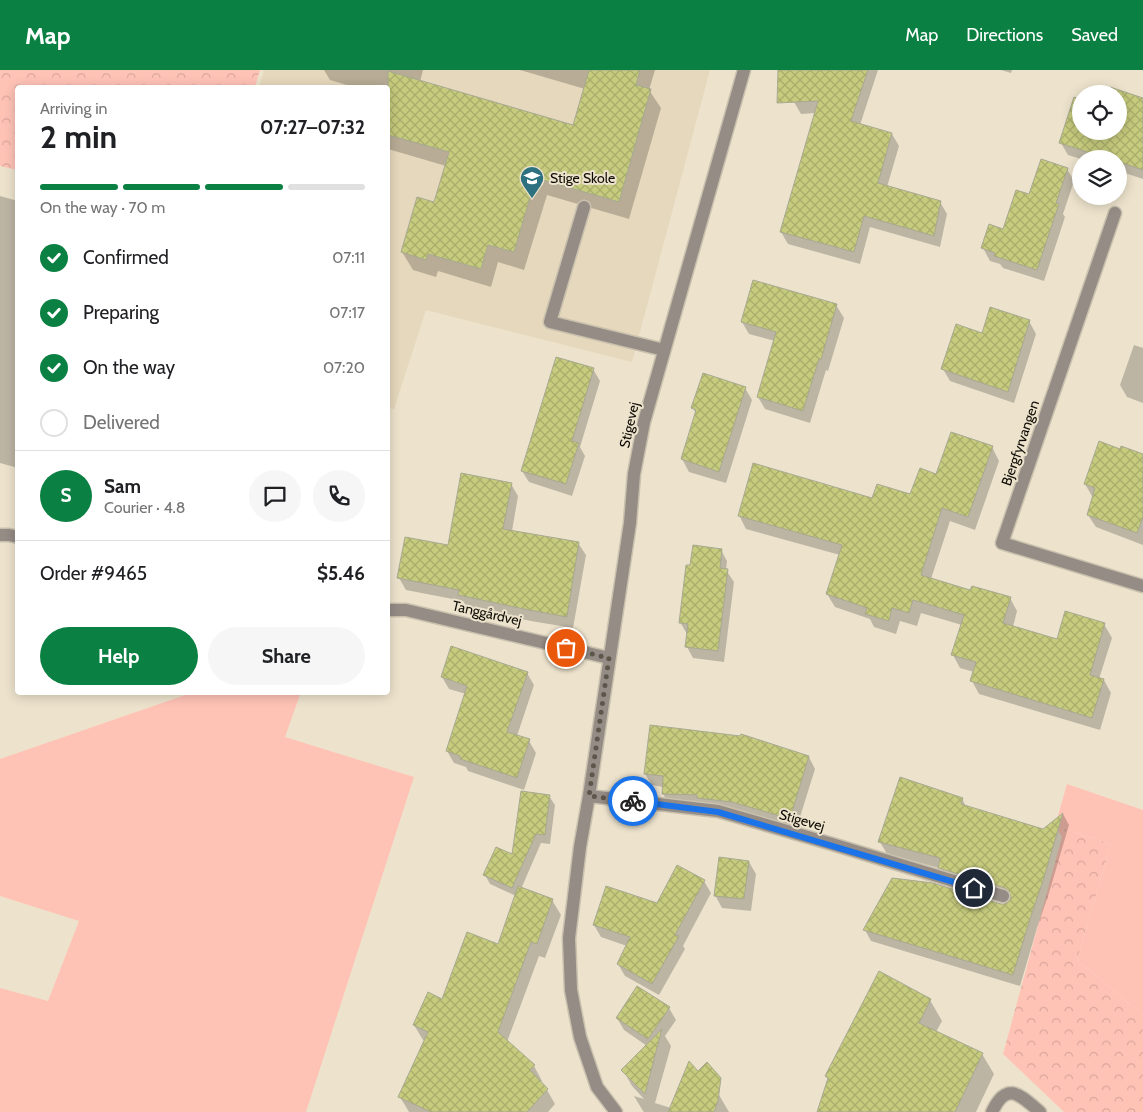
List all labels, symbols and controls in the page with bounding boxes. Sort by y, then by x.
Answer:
text: Map [25,21,71,50]
text: Map [905,24,938,46]
text: Directions [966,24,1043,46]
text: Saved [1071,24,1118,46]
map controls [1072,85,1127,205]
button: locate [1072,85,1127,140]
text: Arriving in [40,99,107,118]
text: 07:27–07:32 [260,116,365,139]
text: 2 min [40,117,117,156]
button: layers [1072,150,1127,205]
school or university icon: Stige Skole [519,165,545,199]
place label: Stige Skole [550,169,615,187]
text: On the way · 70 m [40,198,165,217]
icon: check [40,244,68,272]
text: Confirmed [83,246,169,269]
text: 07:11 [332,248,365,267]
icon: check [40,299,68,327]
text: Preparing [83,301,159,324]
text: 07:17 [329,303,365,322]
icon: check [40,354,68,382]
text: On the way [83,356,175,379]
text: 07:20 [323,358,365,377]
street label: Bjergfyrvangen [997,398,1043,488]
street label: Stigevej [615,400,643,450]
text: Delivered [83,411,160,434]
button: chat [249,470,301,522]
button: phone [313,470,365,522]
text: Sam [104,475,141,498]
text: S [60,484,72,507]
text: Courier · 4.8 [104,498,186,517]
text: Order #9465 [40,562,147,585]
text: $5.46 [317,562,365,585]
street label: Tanggårdvej [451,596,524,630]
button: Help [40,627,198,685]
button: Share [208,627,365,685]
pin [545,627,587,669]
icon: bag [552,634,580,662]
courier [608,776,658,826]
icon: bike [619,787,647,815]
street label: Stigevej [777,805,827,835]
pin [953,867,995,909]
icon: home [960,874,988,902]

